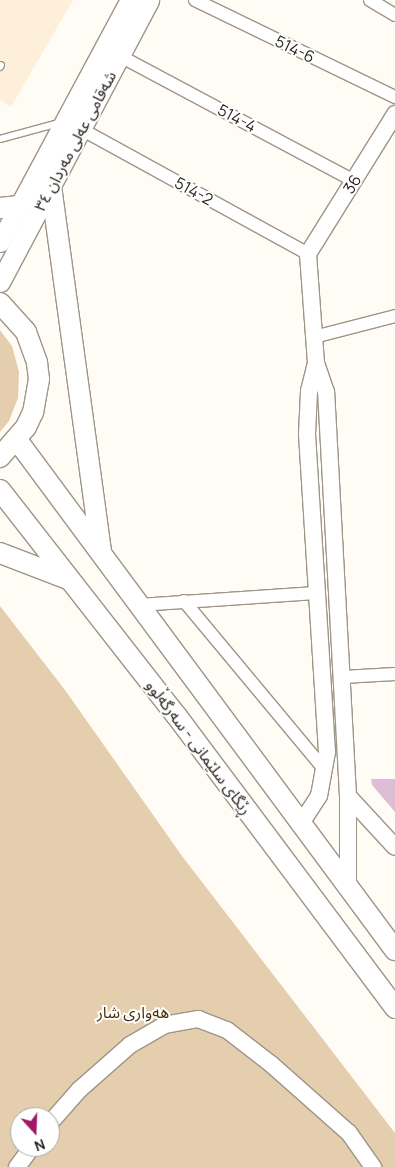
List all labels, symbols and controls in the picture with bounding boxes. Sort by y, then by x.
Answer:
street label: 514-6 [272,31,318,67]
street label: شەقامی عەلی مەردان ٣٤ [30,68,120,214]
street label: 514-4 [214,100,260,136]
street label: 36 [339,171,365,197]
street label: 514-2 [172,173,216,209]
street label: ڕێگای سلێمانی - سەرگەڵوو [142,676,256,818]
park label: هەواری شار [97,1002,169,1022]
north arrow [10,1107,60,1157]
text: N [32,1135,48,1156]

